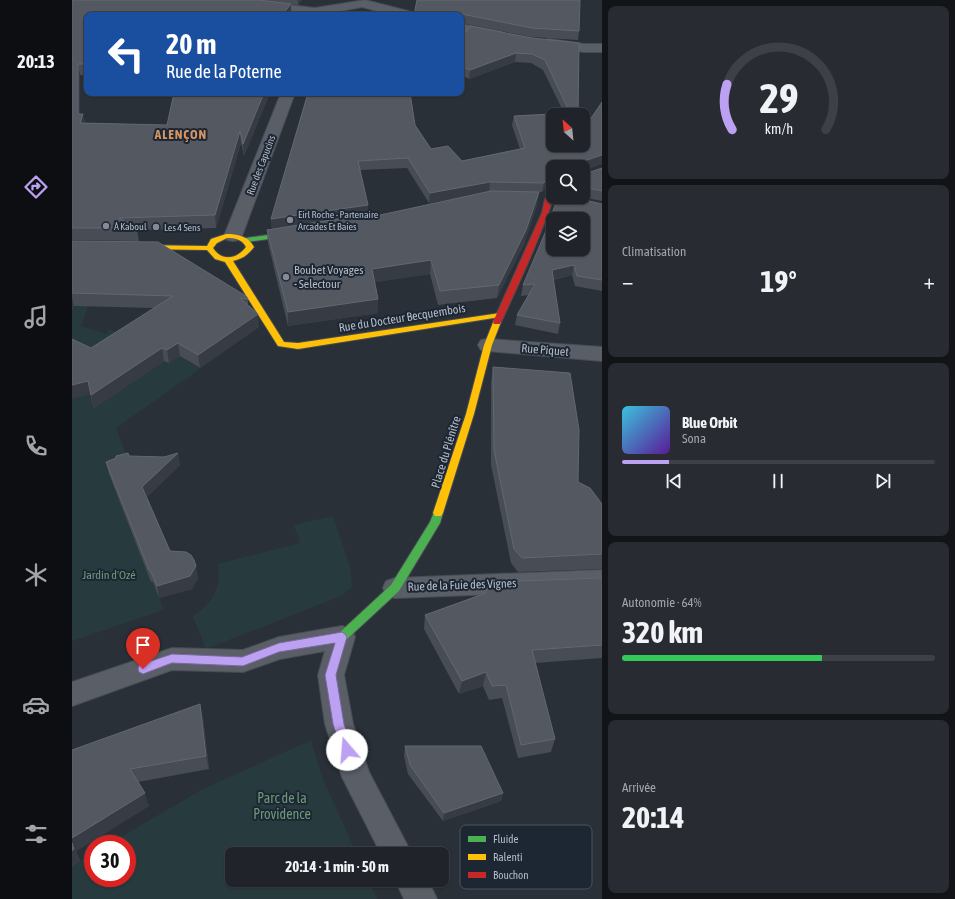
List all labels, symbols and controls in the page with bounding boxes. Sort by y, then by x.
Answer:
icon: left [100,28,152,80]
text: 20 m [166,28,216,60]
text: 20:13 [17,51,55,72]
text: Rue de la Poterne [166,61,282,82]
text: 29 [759,74,798,122]
north arrow [546,108,590,152]
map controls [546,108,590,256]
text: km/h [764,121,793,137]
district label: ALENÇON [154,127,207,142]
street label: Rue des Capucins [245,133,278,196]
button: search [546,160,590,204]
icon: directions [22,173,50,201]
place label: Eirl Roche - Partenaire Arcades Et Baies [298,209,379,232]
button: layers [546,212,590,256]
marker: Eirl Roche - Partenaire Arcades Et Baies [285,215,295,225]
marker: À Kaboul [101,221,111,231]
place label: À Kaboul [114,221,147,232]
marker: Les 4 Sens [151,222,161,232]
place label: Les 4 Sens [164,222,201,233]
text: Climatisation [622,244,686,259]
place label: Boubet Voyages - Selectour [294,263,363,291]
text: 19° [760,264,797,298]
text: − [622,268,633,294]
text: + [924,268,935,294]
marker: Boubet Voyages - Selectour [281,272,291,282]
street label: Rue du Docteur Becquembois [338,301,466,335]
icon: music [22,303,50,331]
street label: Rue Piquet [521,341,570,359]
street label: Place du Plénître [428,414,464,490]
text: Blue Orbit [682,414,737,431]
text: Sona [682,431,706,446]
icon: phone [22,432,50,460]
icon: previous [663,470,685,492]
icon: pause [767,470,789,492]
icon: next [872,470,894,492]
icon: climate [22,561,50,589]
park label: Jardin d'Ozé [82,568,136,582]
street label: Rue de la Fuie des Vignes [407,576,517,594]
text: Autonomie · 64% [622,595,702,610]
text: 320 km [622,615,703,649]
pin [126,628,160,669]
icon: arrive [132,634,154,656]
icon: car [22,691,50,719]
position arrow [326,729,368,771]
text: Arrivée [622,780,656,795]
park label: Parc de la Providence [253,790,311,822]
text: 20:14 [622,800,684,834]
icon: filters [22,820,50,848]
legend [460,825,592,889]
text: Fluide [493,833,518,845]
speed limit sign: 30 [84,835,136,887]
text: Ralenti [493,851,522,863]
text: 20:14 · 1 min · 50 m [285,858,389,875]
text: Bouchon [493,869,529,881]

